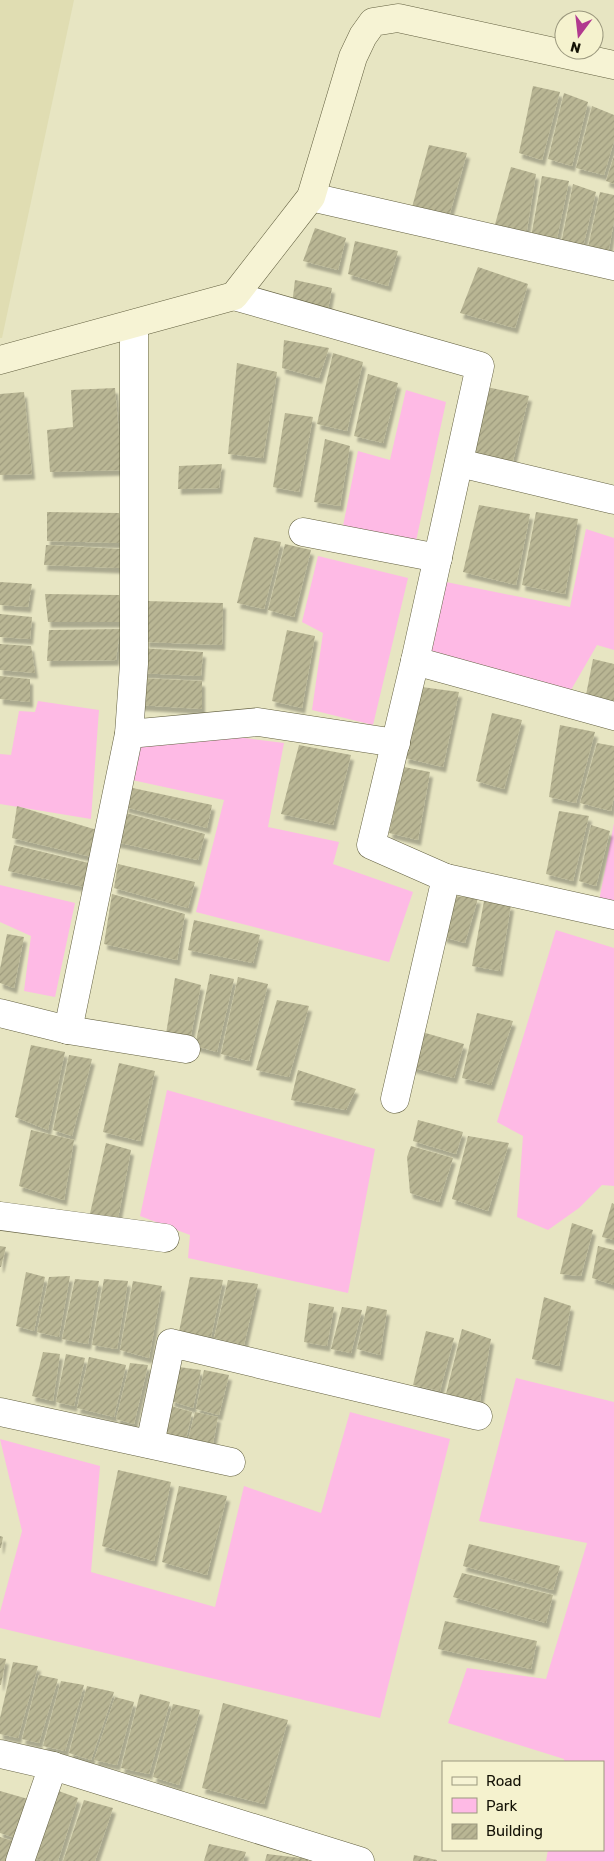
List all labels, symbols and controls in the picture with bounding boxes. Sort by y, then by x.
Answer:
north arrow [554,10,604,60]
text: N [569,38,583,57]
legend [442,1761,604,1851]
text: Road [486,1772,522,1790]
text: Park [486,1797,517,1815]
text: Building [486,1822,543,1840]

